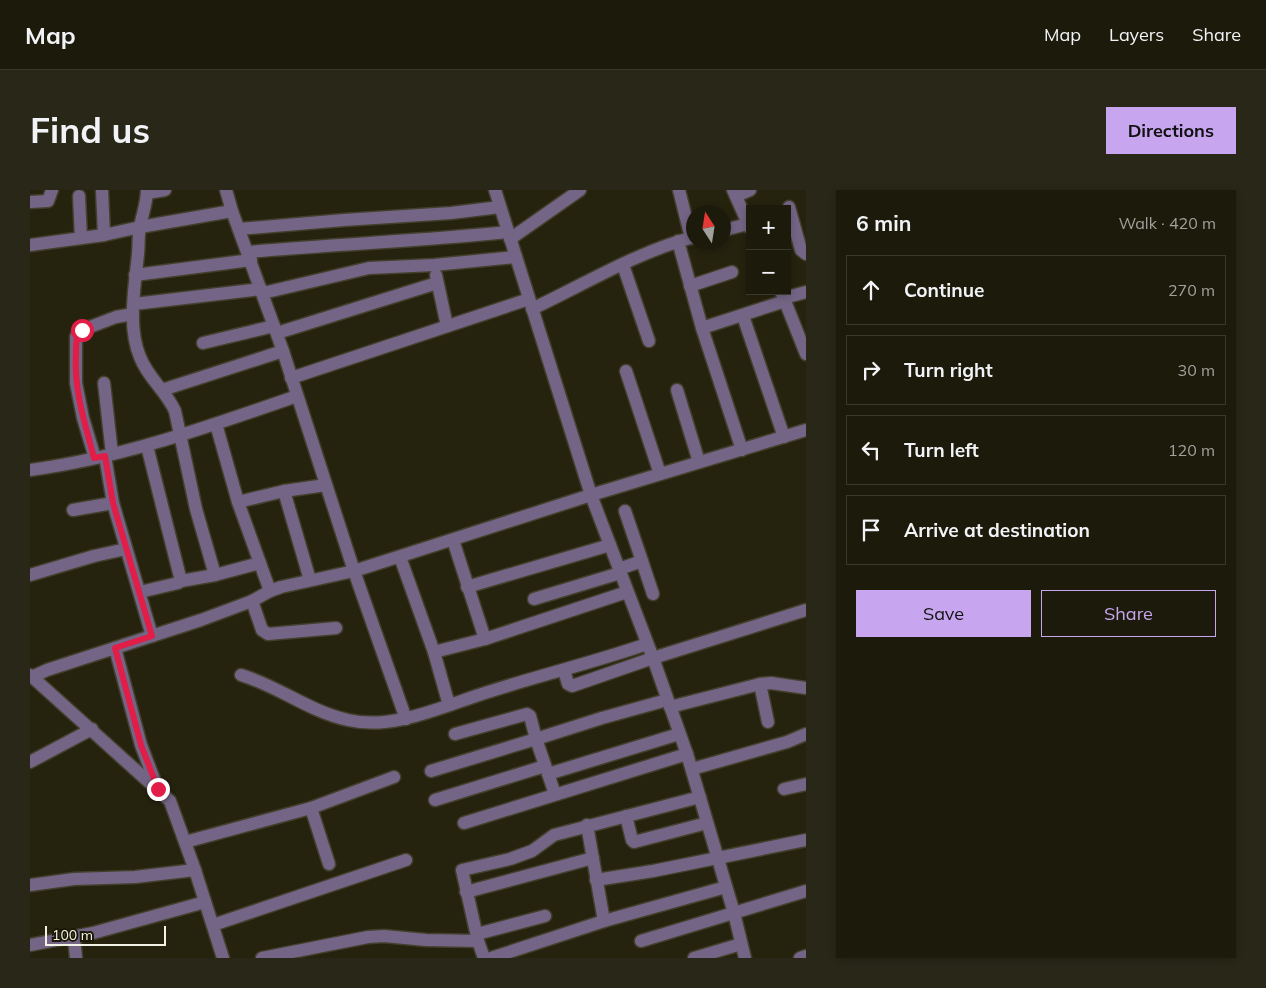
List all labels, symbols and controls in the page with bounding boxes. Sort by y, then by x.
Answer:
text: Map [25,20,76,50]
text: Map [1044,23,1081,46]
text: Layers [1109,23,1164,46]
text: Share [1192,23,1241,46]
button: Directions [1106,107,1236,154]
text: Find us [30,108,150,152]
north arrow [686,205,731,250]
map controls [746,205,791,295]
button: + [746,205,791,250]
text: 6 min [856,210,911,236]
text: Walk · 420 m [1118,213,1216,233]
button: − [746,250,791,295]
icon: ahead [857,276,885,304]
text: Continue [904,278,984,302]
text: 270 m [1168,280,1215,300]
route start [71,319,94,342]
icon: right [857,356,885,384]
text: Turn right [904,358,993,382]
text: 30 m [1178,360,1215,380]
icon: left [857,436,885,464]
text: Turn left [904,438,979,462]
text: 120 m [1168,440,1215,460]
icon: arrive [857,516,885,544]
text: Arrive at destination [904,518,1090,542]
button: Save [856,590,1031,637]
button: Share [1041,590,1216,637]
route end [147,778,170,801]
scale bar [45,923,166,946]
text: 100 m [52,926,93,944]

